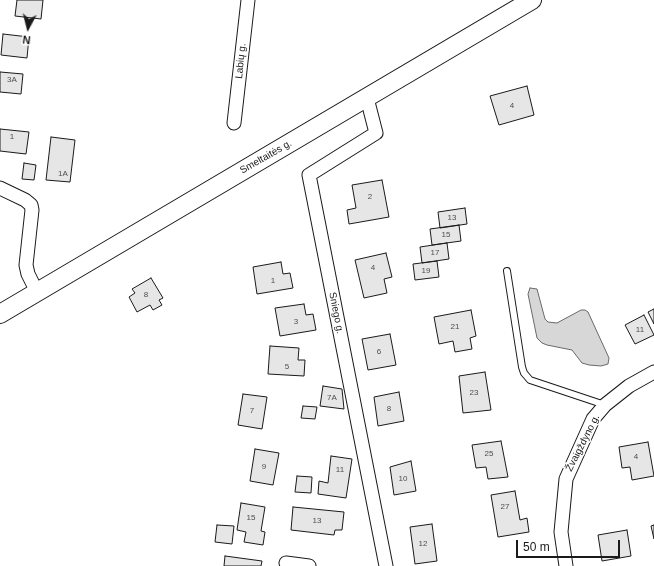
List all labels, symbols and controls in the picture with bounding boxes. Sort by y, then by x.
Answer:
north arrow [8,8,48,48]
text: N [22,33,31,46]
street label: Labių g. [233,43,249,79]
house number: 3A [7,75,17,85]
house number: 4 [510,101,514,111]
house number: 1 [10,132,14,142]
street label: Smeltaitės g. [238,137,294,177]
house number: 1A [58,169,68,179]
house number: 2 [368,192,372,202]
house number: 13 [448,213,456,223]
house number: 15 [442,230,450,240]
house number: 17 [431,248,439,258]
house number: 4 [371,263,375,273]
house number: 19 [422,266,430,276]
house number: 1 [271,276,275,286]
house number: 8 [144,290,148,300]
street label: Sniego g. [326,291,346,335]
house number: 3 [294,317,298,327]
house number: 21 [451,322,459,332]
house number: 11 [636,325,644,335]
house number: 6 [377,347,381,357]
house number: 5 [285,362,289,372]
house number: 23 [470,388,478,398]
house number: 7A [327,393,337,403]
house number: 8 [387,404,391,414]
house number: 7 [250,406,254,416]
street label: Žvaigždyno g. [564,413,602,473]
house number: 25 [485,449,493,459]
house number: 4 [634,452,638,462]
house number: 9 [262,462,266,472]
house number: 11 [336,465,344,475]
house number: 10 [399,474,407,484]
house number: 27 [501,502,509,512]
house number: 15 [247,513,255,523]
house number: 13 [313,516,321,526]
scale bar [518,532,622,558]
house number: 12 [419,539,427,549]
text: 50 m [523,540,550,554]

